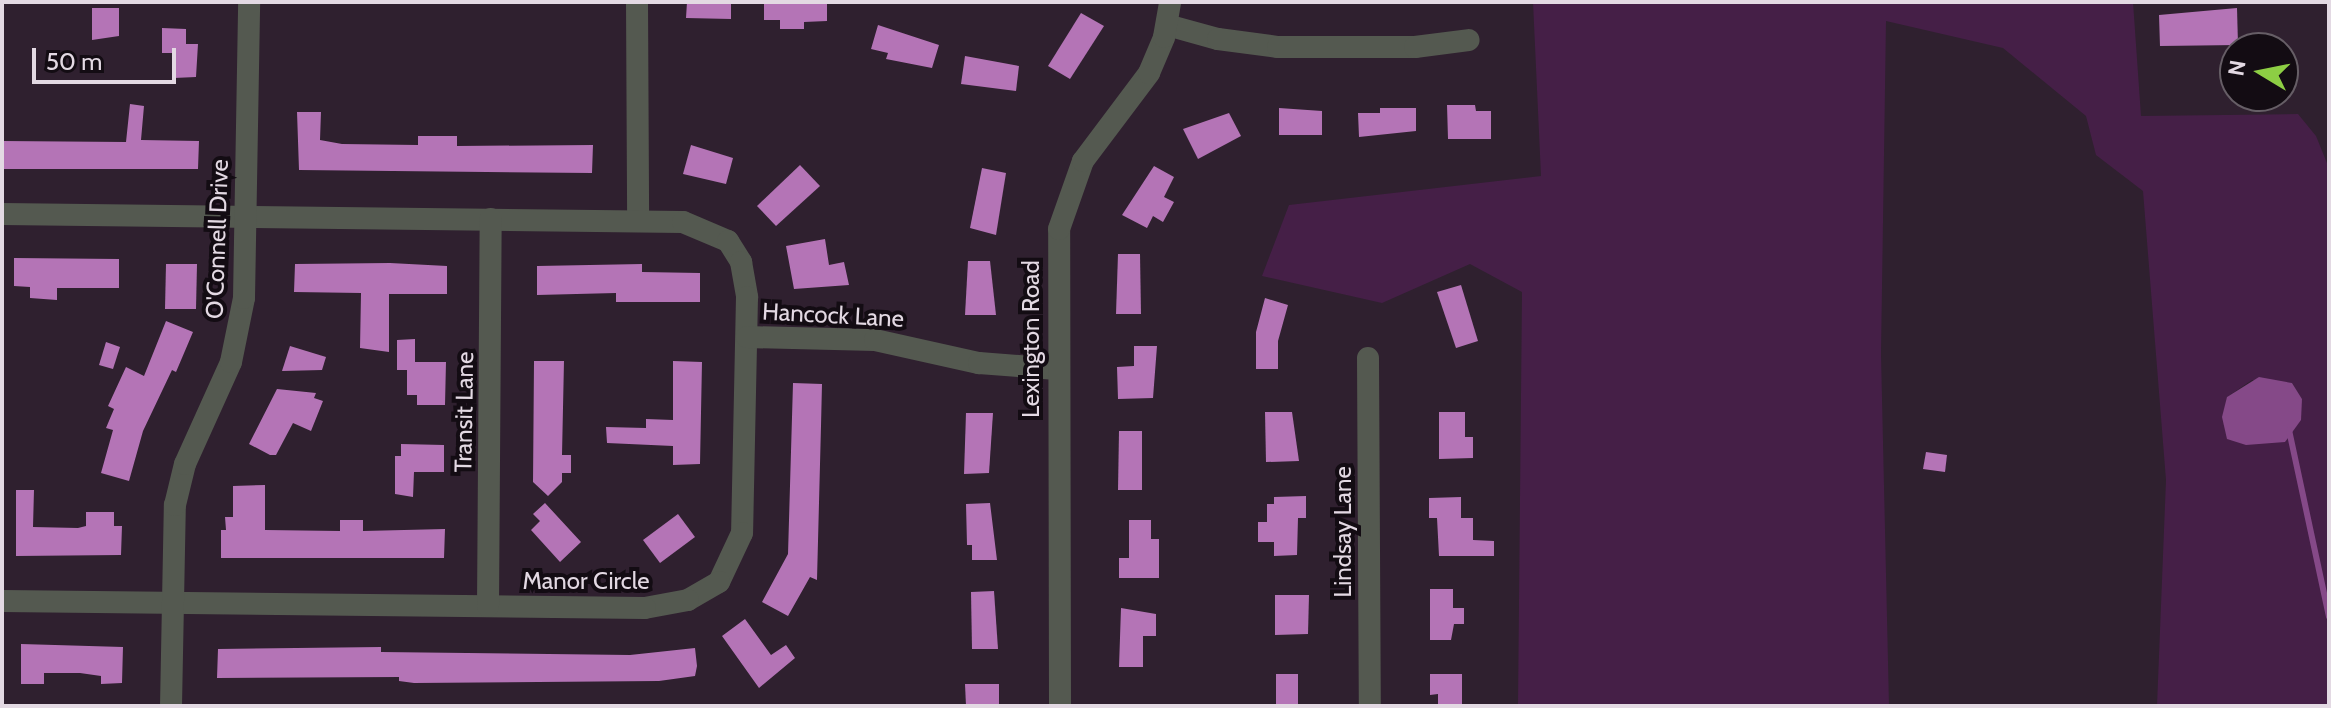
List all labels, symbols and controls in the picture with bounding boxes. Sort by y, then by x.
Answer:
scale bar [36,32,180,82]
north arrow [2219,32,2299,112]
text: 50 m [46,47,102,76]
text: N [2222,58,2251,78]
street label: O'Connell Drive [200,159,234,319]
street label: Lexington Road [1017,260,1045,418]
street label: Hancock Lane [761,297,905,333]
street label: Transit Lane [449,351,479,473]
street label: Lindsay Lane [1329,466,1357,598]
street label: Manor Circle [522,567,650,595]

